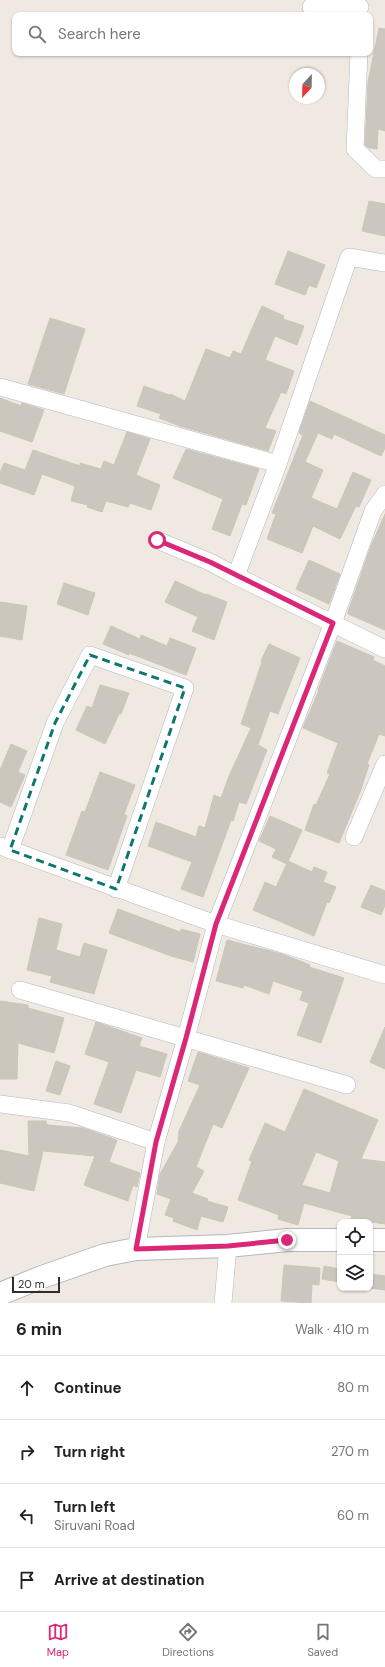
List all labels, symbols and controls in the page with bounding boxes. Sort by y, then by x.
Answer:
search box [12,12,373,56]
icon: search [26,23,48,45]
text: Search here [58,24,141,44]
north arrow [289,68,325,104]
route start [148,531,166,549]
map controls [337,1219,373,1291]
button: locate [337,1219,373,1255]
route end [278,1231,296,1249]
button: layers [337,1255,373,1291]
scale bar [12,1275,60,1294]
text: 20 m [18,1277,44,1291]
text: 6 min [16,1318,62,1340]
text: Walk · 410 m [295,1321,369,1338]
icon: ahead [16,1377,38,1399]
text: Continue [54,1378,122,1398]
text: 80 m [337,1379,369,1396]
icon: right [16,1441,38,1463]
text: Turn right [54,1442,125,1462]
text: 270 m [331,1443,369,1460]
text: Turn left [54,1497,115,1517]
icon: left [16,1505,38,1527]
text: 60 m [337,1507,369,1524]
text: Siruvani Road [54,1517,135,1534]
icon: arrive [16,1569,38,1591]
text: Arrive at destination [54,1570,205,1590]
tab: Map [47,1621,69,1659]
tab: Directions [162,1621,214,1659]
tab: Saved [307,1621,338,1659]

